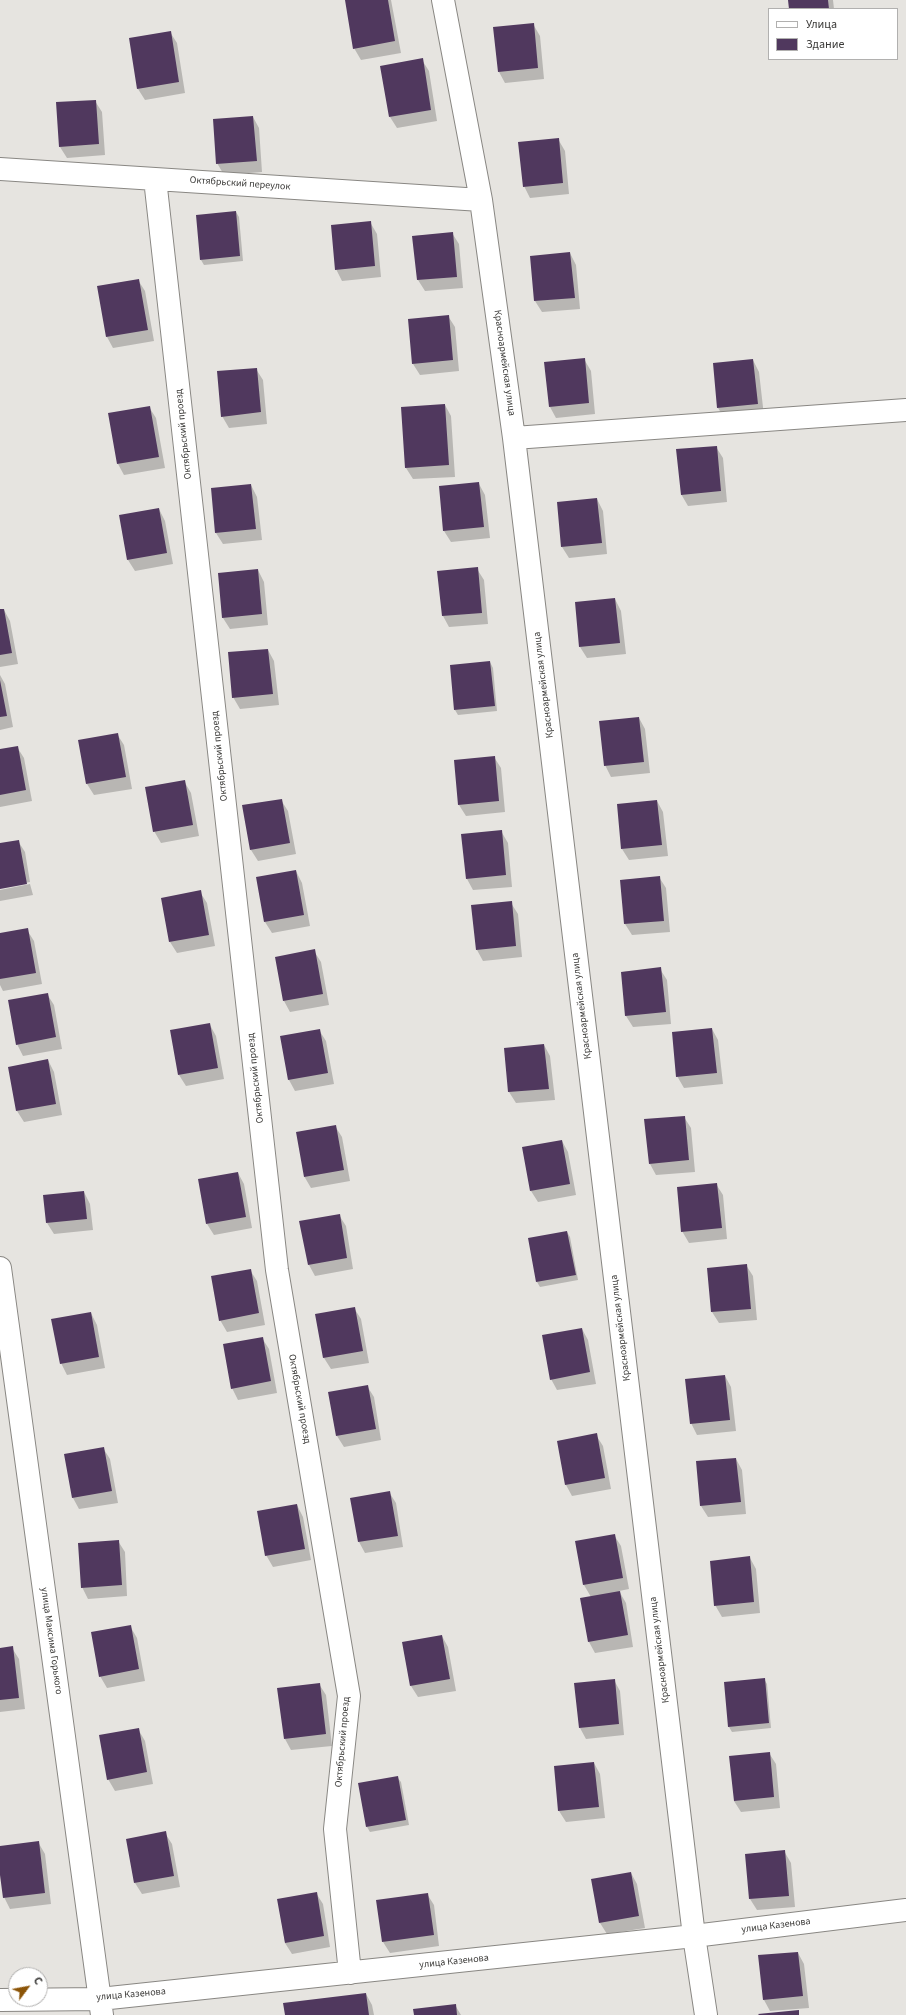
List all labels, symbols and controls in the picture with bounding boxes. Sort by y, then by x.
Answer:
legend [768,8,898,60]
text: Улица [806,16,837,33]
text: Здание [806,36,845,53]
street label: Октябрьский переулок [189,174,291,194]
street label: Красноармейская улица [491,309,517,417]
street label: Октябрьский проезд [173,388,195,480]
street label: Красноармейская улица [532,631,556,739]
street label: Октябрьский проезд [209,710,231,802]
street label: Красноармейская улица [570,952,594,1060]
street label: Октябрьский проезд [245,1032,267,1124]
street label: Красноармейская улица [609,1274,633,1382]
street label: Октябрьский проезд [285,1353,313,1445]
street label: улица Максима Горького [38,1587,64,1695]
street label: Красноармейская улица [648,1596,672,1704]
street label: Октябрьский проезд [333,1696,353,1788]
street label: улица Казенова [741,1916,811,1936]
street label: улица Казенова [419,1952,489,1972]
north arrow [8,1967,48,2007]
text: С [30,1974,46,1988]
street label: улица Казенова [96,1986,166,2004]

